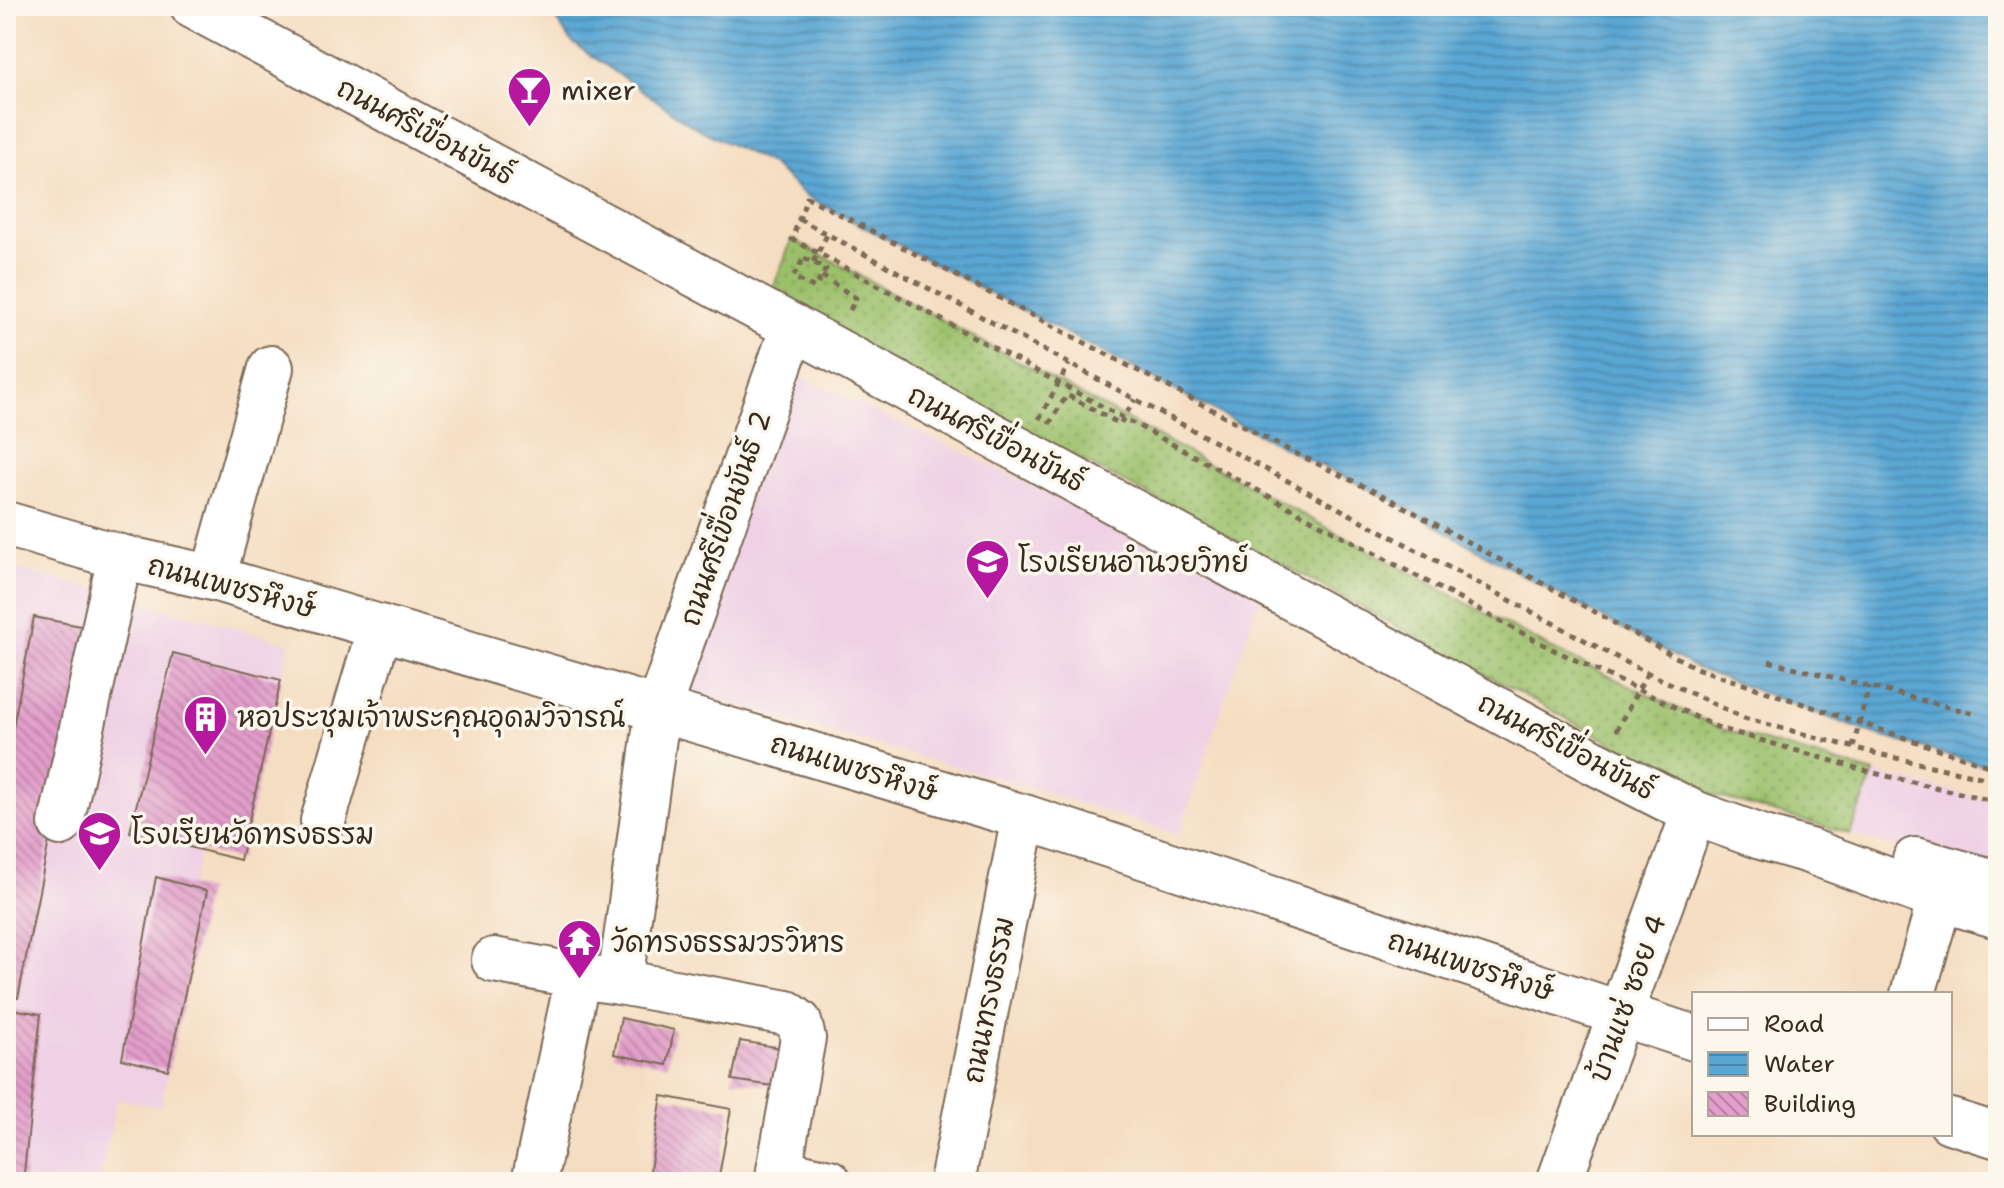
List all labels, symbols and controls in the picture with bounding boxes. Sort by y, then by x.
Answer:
street label: ถนนศรีเขื่อนขันธ์ [330,62,525,194]
bar icon: mixer [506,66,554,129]
place label: mixer [561,71,636,109]
street label: ถนนศรีเขื่อนขันธ์ [901,369,1096,501]
street label: ถนนศรีเขื่อนขันธ์ 2 [664,403,780,631]
school or university icon: โรงเรียนอำนวยวิทย์ [963,538,1011,601]
place label: โรงเรียนอำนวยวิทย์ [1018,543,1249,581]
street label: ถนนเพชรหึงษ์ [144,545,321,627]
street label: ถนนศรีเขื่อนขันธ์ [1471,677,1666,809]
building icon: หอประชุมเจ้าพระคุณอุดมวิจารณ์ [182,693,230,756]
place label: หอประชุมเจ้าพระคุณอุดมวิจารณ์ [237,698,626,738]
street label: ถนนเพชรหึงษ์ [766,724,942,811]
school or university icon: โรงเรียนวัดทรงธรรม [76,810,124,873]
place label: โรงเรียนวัดทรงธรรม [131,815,374,853]
street label: บ้านแซ่ ซอย 4 [1579,909,1675,1087]
street label: ถนนทรงธรรม [953,914,1023,1086]
temple icon: วัดทรงธรรมวรวิหาร [556,918,604,981]
street label: ถนนเพชรหึงษ์ [1383,920,1559,1010]
place label: วัดทรงธรรมวรวิหาร [611,923,845,961]
legend [1692,992,1952,1136]
text: Road [1764,1008,1824,1040]
text: Water [1764,1048,1835,1080]
text: Building [1764,1088,1856,1120]

